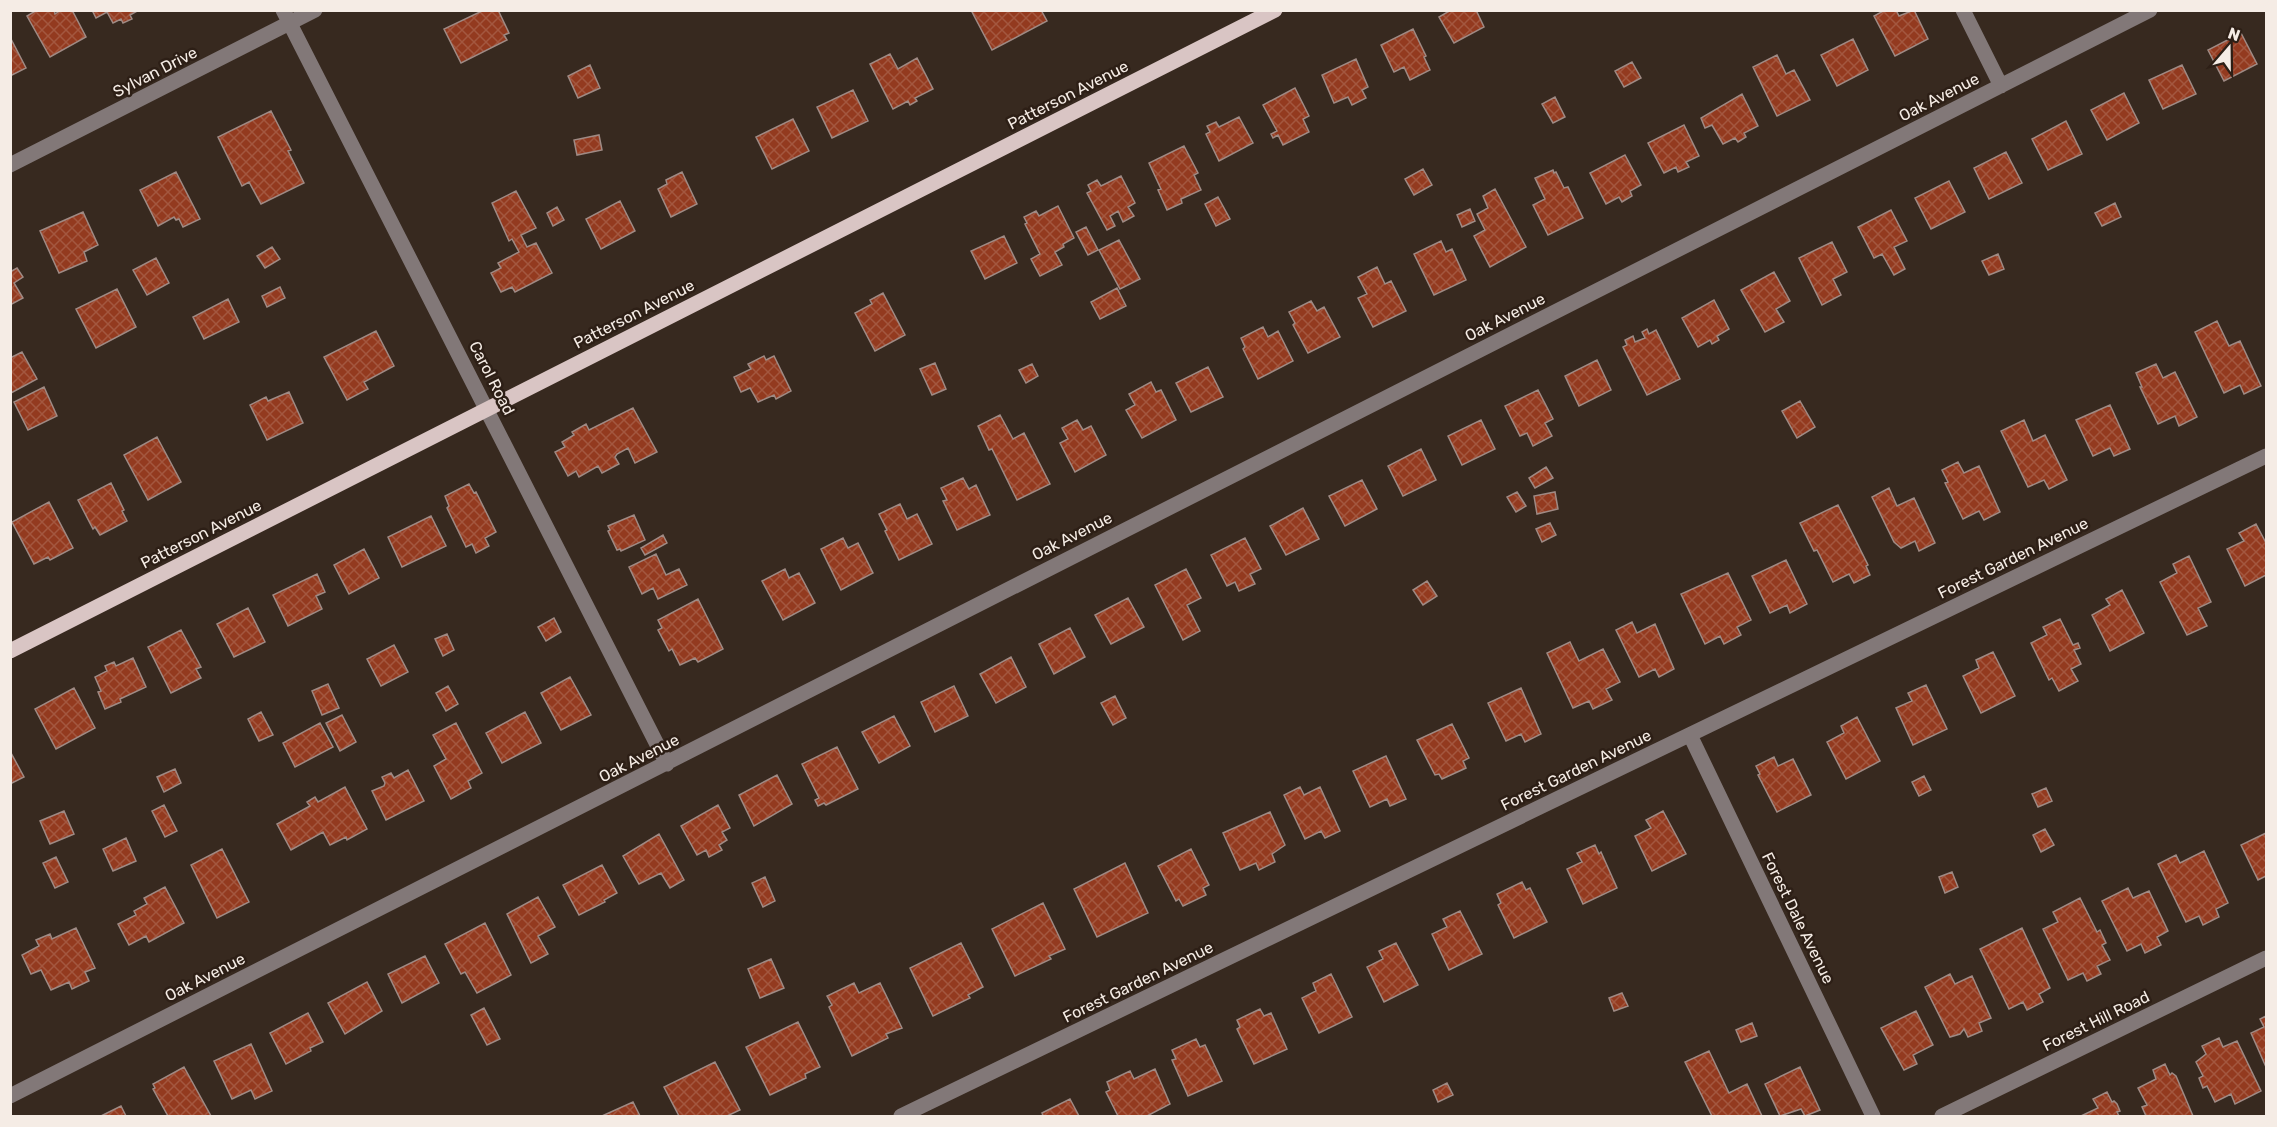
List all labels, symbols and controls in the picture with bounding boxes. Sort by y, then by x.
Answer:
north arrow [2199,18,2259,78]
text: N [2225,23,2243,45]
street label: Sylvan Drive [110,43,200,101]
street label: Patterson Avenue [1004,56,1132,134]
street label: Oak Avenue [1896,69,1982,125]
street label: Patterson Avenue [570,275,698,353]
street label: Oak Avenue [1462,289,1548,345]
street label: Carol Road [465,338,519,418]
street label: Patterson Avenue [137,495,265,573]
street label: Oak Avenue [1029,508,1115,564]
street label: Forest Garden Avenue [1935,513,2091,603]
street label: Forest Garden Avenue [1498,725,1654,815]
street label: Oak Avenue [596,730,682,786]
street label: Forest Dale Avenue [1758,849,1838,987]
street label: Forest Garden Avenue [1060,937,1216,1027]
street label: Oak Avenue [162,949,248,1005]
street label: Forest Hill Road [2039,987,2153,1055]

